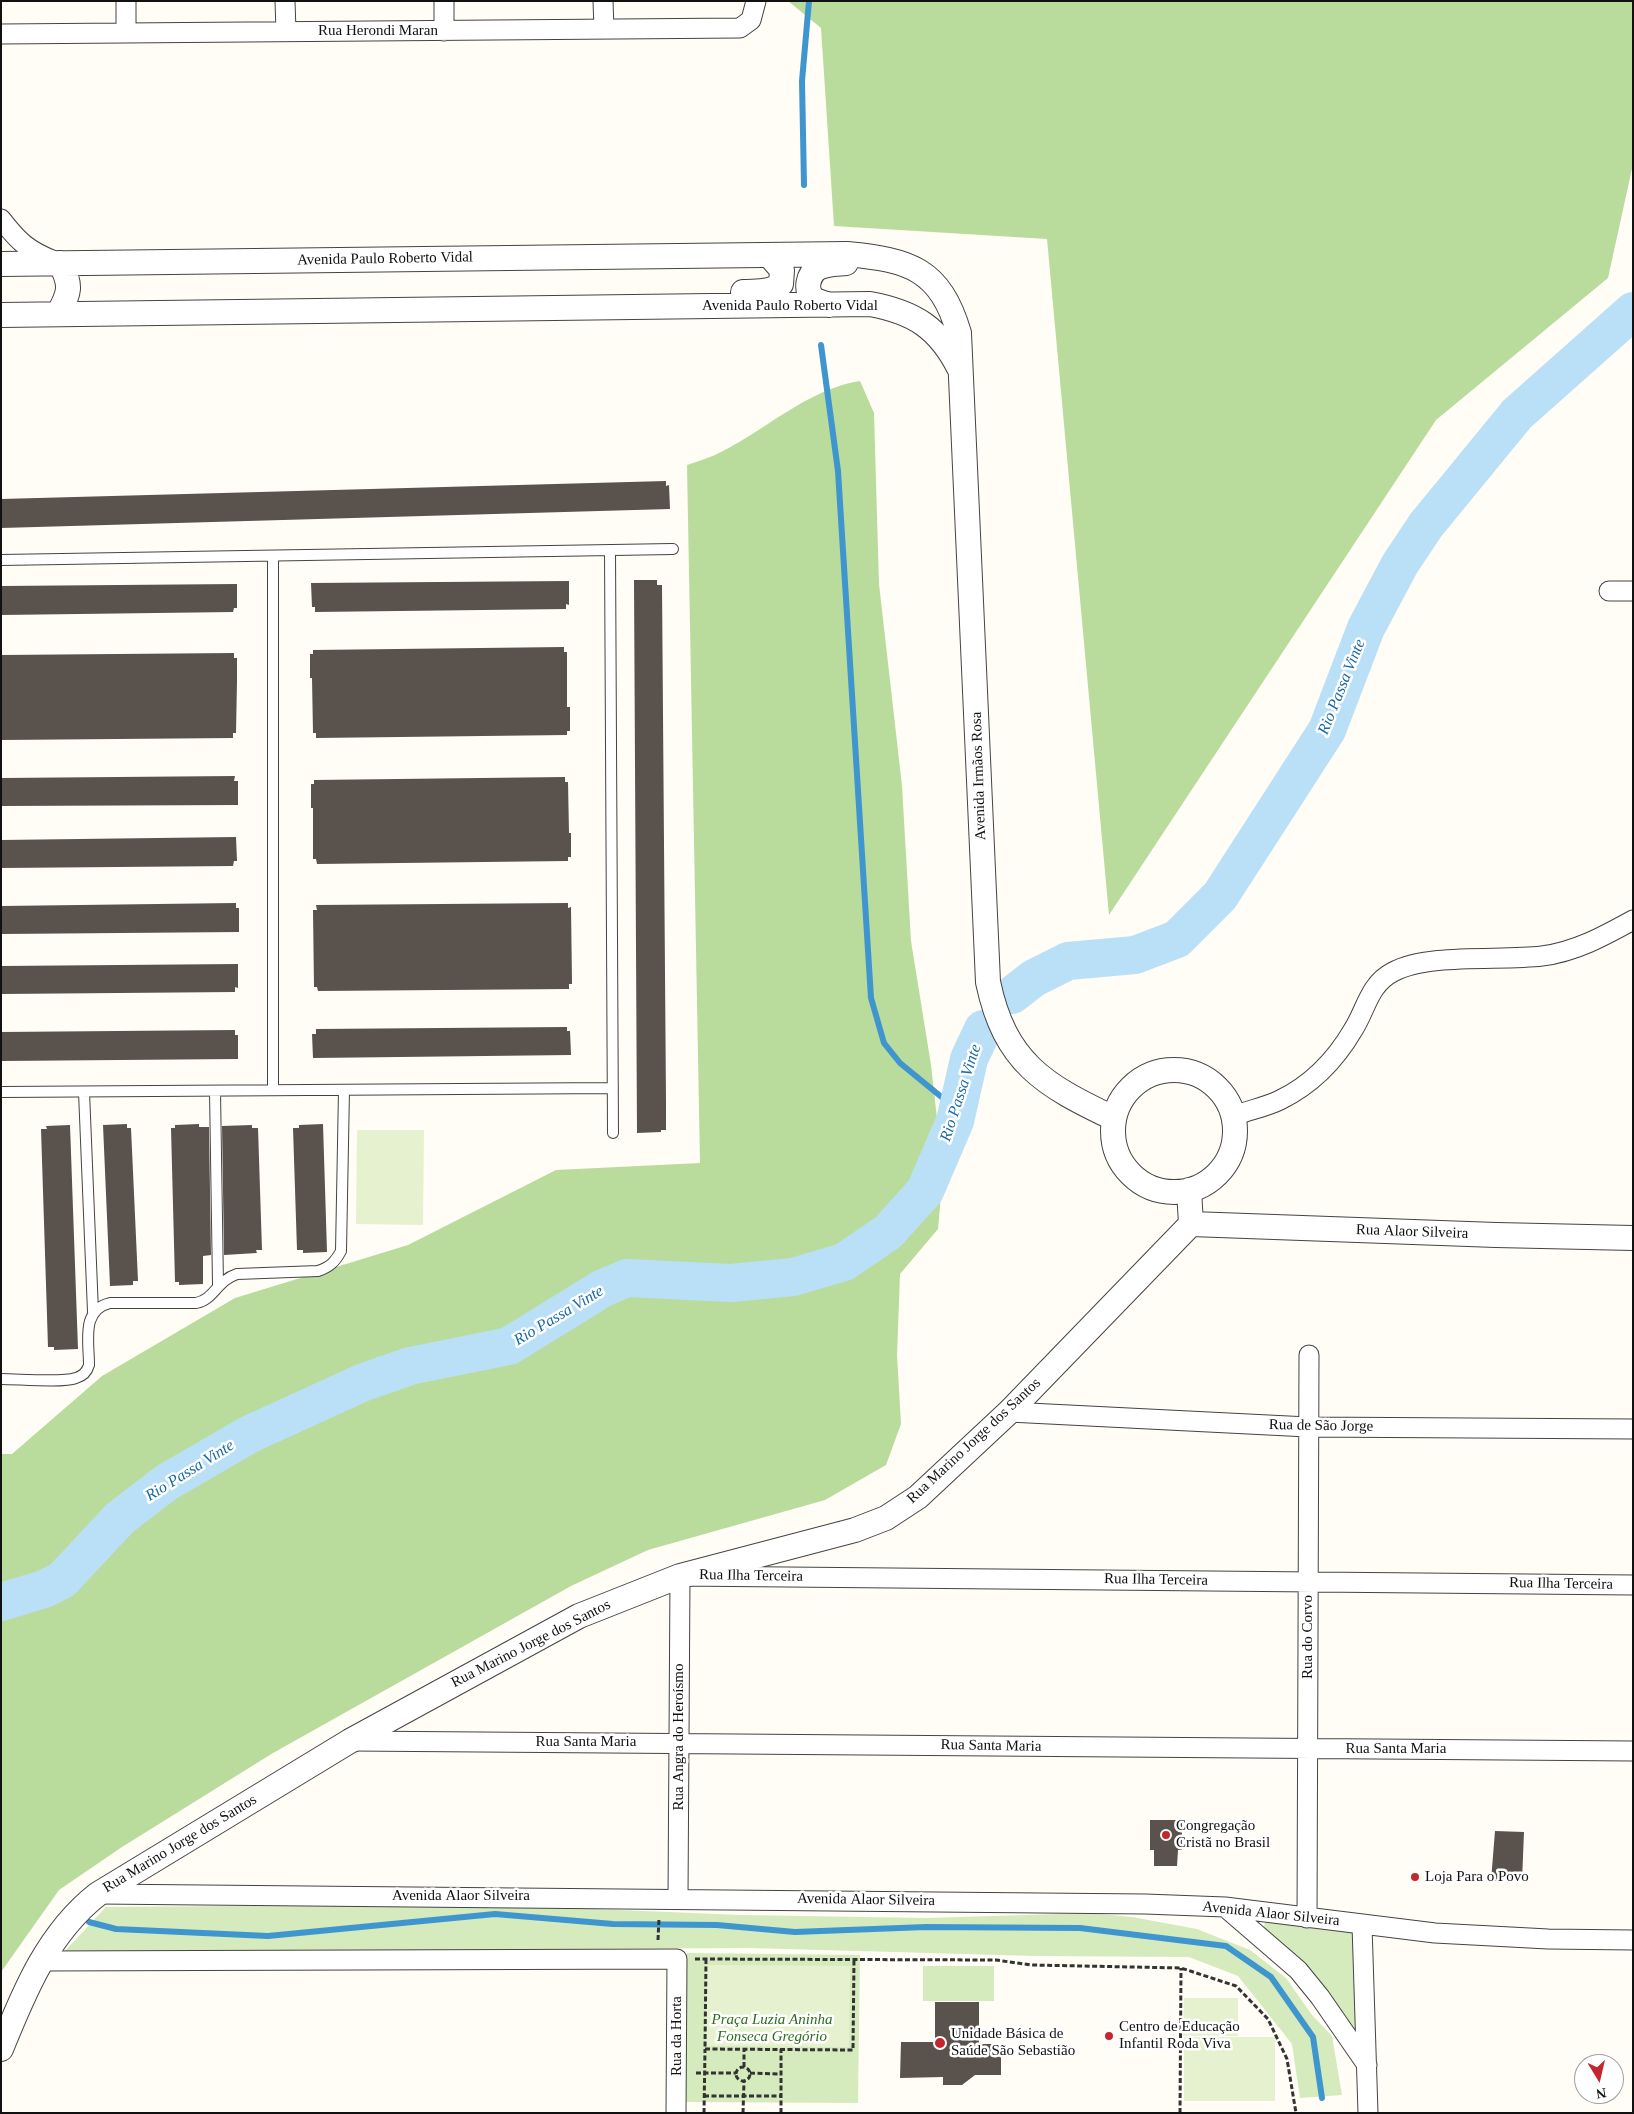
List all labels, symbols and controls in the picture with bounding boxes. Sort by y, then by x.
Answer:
street label: Rua Herondi Maran [318,22,438,40]
street label: Avenida Paulo Roberto Vidal [297,248,473,270]
street label: Avenida Paulo Roberto Vidal [702,297,878,315]
water label: Rio Passa Vinte [1314,637,1370,737]
street label: Avenida Irmãos Rosa [968,711,990,841]
water label: Rio Passa Vinte [936,1042,986,1144]
street label: Rua Alaor Silveira [1355,1221,1469,1243]
water label: Rio Passa Vinte [511,1282,607,1350]
street label: Rua Marino Jorge dos Santos [903,1374,1045,1508]
street label: Rua de São Jorge [1269,1416,1373,1436]
water label: Rio Passa Vinte [142,1436,238,1506]
street label: Rua Ilha Terceira [699,1566,803,1586]
street label: Rua Ilha Terceira [1104,1570,1208,1590]
street label: Rua Ilha Terceira [1509,1574,1613,1594]
street label: Rua do Corvo [1299,1595,1317,1679]
street label: Rua Marino Jorge dos Santos [448,1596,614,1692]
street label: Rua Angra do Heroísmo [670,1663,688,1811]
street label: Rua Santa Maria [536,1733,636,1751]
street label: Rua Santa Maria [940,1736,1042,1756]
street label: Rua Santa Maria [1346,1740,1446,1758]
street label: Rua Marino Jorge dos Santos [100,1791,260,1897]
place label: Congregação Cristã no Brasil [1176,1817,1270,1852]
marker: Congregação Cristã no Brasil [1160,1829,1172,1841]
place label: Loja Para o Povo [1425,1868,1529,1886]
marker: Loja Para o Povo [1409,1871,1421,1883]
street label: Avenida Alaor Silveira [392,1887,530,1905]
street label: Avenida Alaor Silveira [797,1890,935,1910]
street label: Avenida Alaor Silveira [1201,1898,1341,1930]
street label: Rua da Horta [668,1996,686,2076]
park label: Praça Luzia Aninha Fonseca Gregório [712,2011,832,2046]
place label: Centro de Educação Infantil Roda Viva [1119,2018,1240,2053]
place label: Unidade Básica de Saúde São Sebastião [951,2025,1075,2060]
marker: Centro de Educação Infantil Roda Viva [1103,2030,1115,2042]
marker: Unidade Básica de Saúde São Sebastião [933,2036,947,2050]
north arrow [1574,2054,1624,2104]
text: N [1595,2085,1607,2102]

